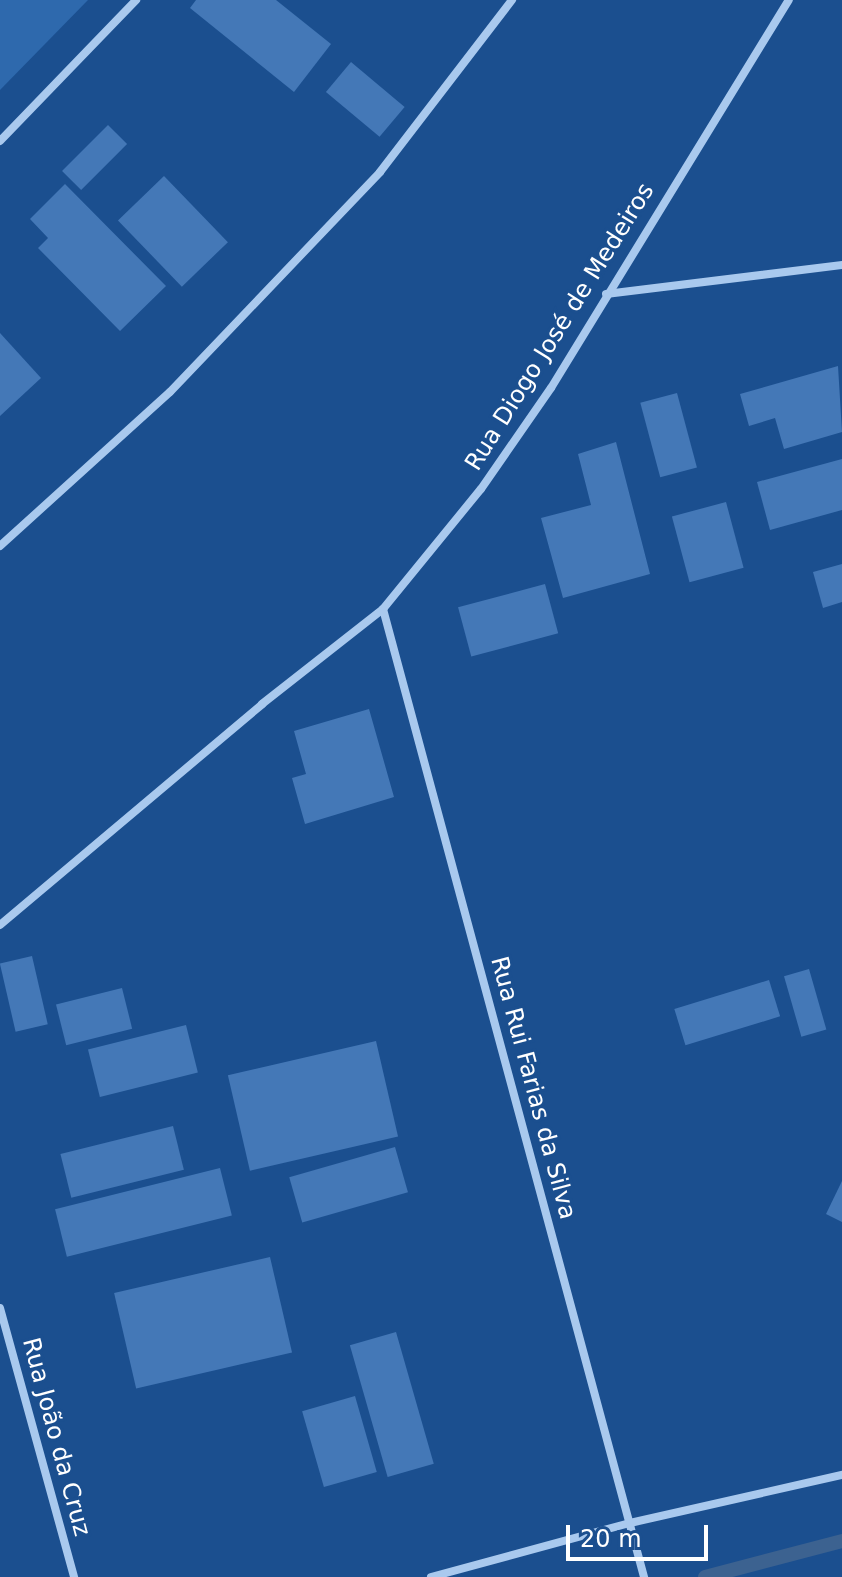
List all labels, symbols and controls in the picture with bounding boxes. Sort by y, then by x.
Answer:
street label: Rua Diogo José de Medeiros [459,178,661,476]
street label: Rua Rui Farias da Silva [484,953,582,1223]
street label: Rua João da Cruz [16,1335,96,1539]
scale bar [570,1509,712,1559]
text: 20 m [580,1525,642,1553]

